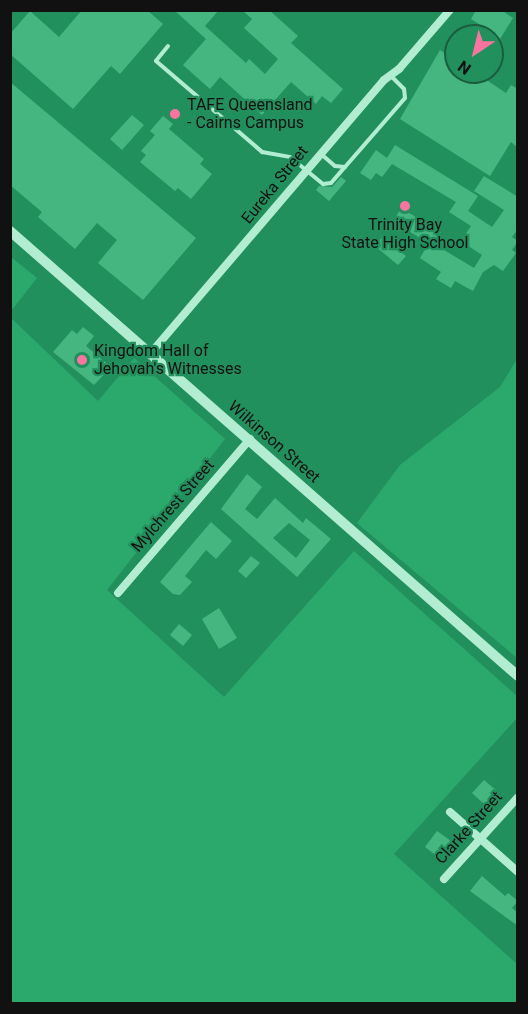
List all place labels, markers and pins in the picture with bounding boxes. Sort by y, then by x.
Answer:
place label: TAFE Queensland - Cairns Campus [187,95,313,133]
marker: TAFE Queensland - Cairns Campus [168,107,182,121]
marker: Trinity Bay State High School [398,199,412,213]
place label: Trinity Bay State High School [341,215,469,253]
place label: Kingdom Hall of Jehovah's Witnesses [94,341,242,379]
marker: Kingdom Hall of Jehovah's Witnesses [75,353,89,367]

